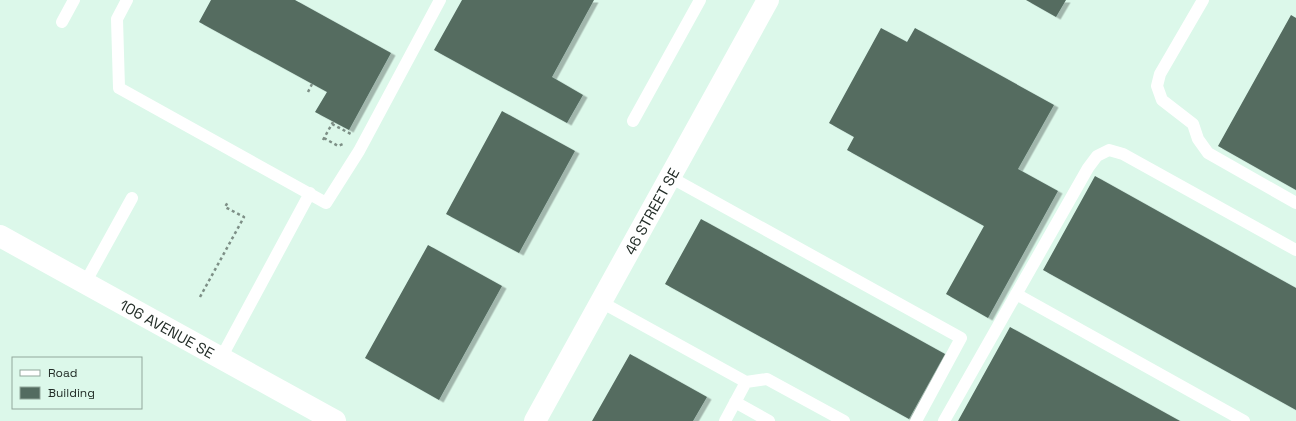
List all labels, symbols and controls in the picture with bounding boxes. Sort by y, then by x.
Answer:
street label: 46 STREET SE [620,164,683,258]
street label: 106 AVENUE SE [117,295,218,362]
legend [12,357,142,409]
text: Road [48,365,77,381]
text: Building [48,385,95,401]

